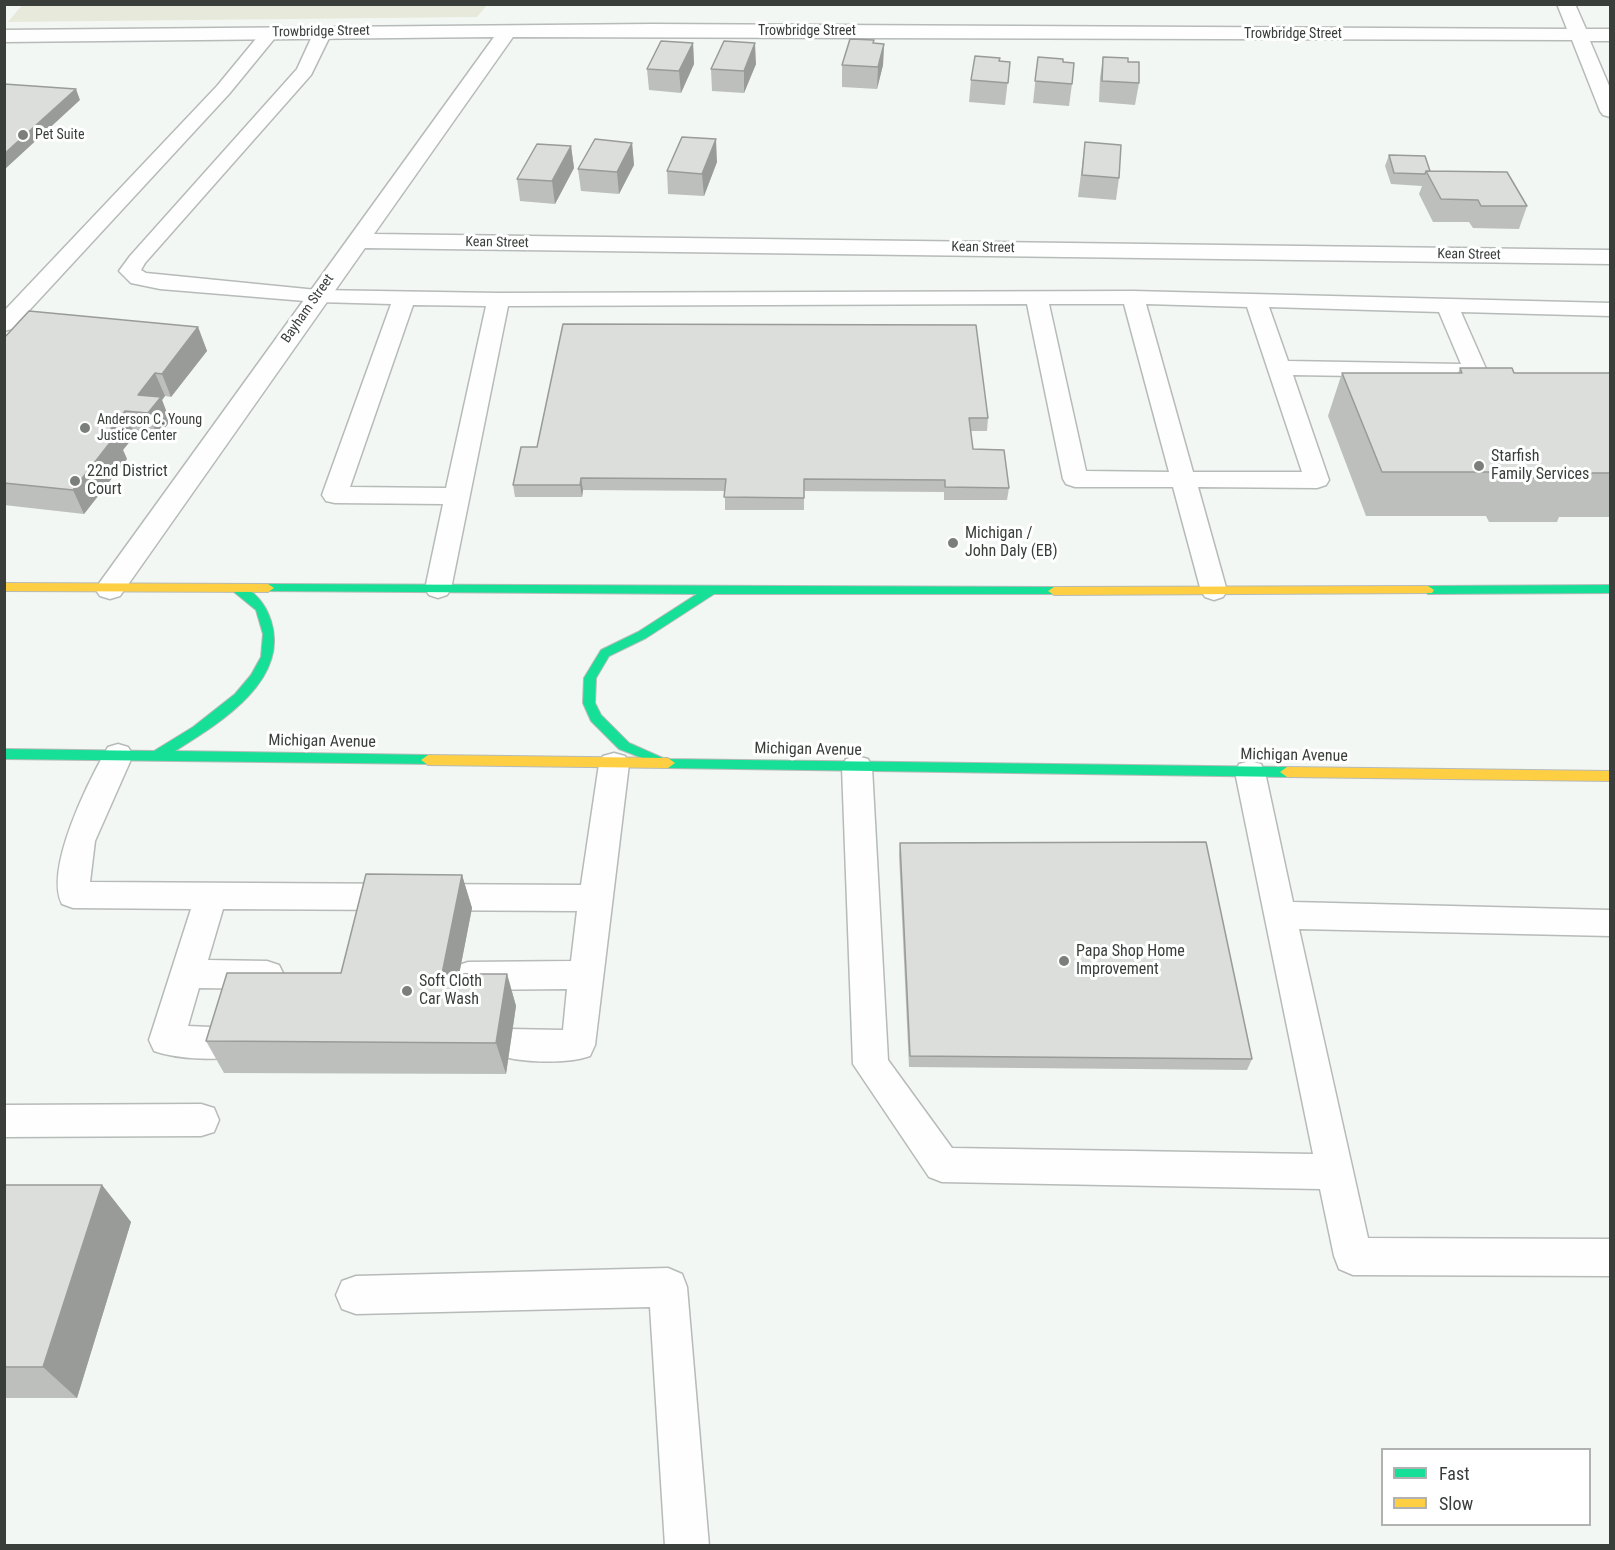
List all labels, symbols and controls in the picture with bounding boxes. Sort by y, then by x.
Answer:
street label: Trowbridge Street [272,23,370,41]
street label: Trowbridge Street [758,23,856,39]
street label: Trowbridge Street [1244,26,1342,42]
place label: Pet Suite [35,127,85,143]
marker: Pet Suite [16,128,30,142]
street label: Kean Street [465,234,529,252]
street label: Kean Street [951,239,1015,257]
street label: Kean Street [1437,246,1501,264]
street label: Bayham Street [278,271,338,347]
place label: Anderson C. Young Justice Center [97,412,202,444]
marker: Anderson C. Young Justice Center [78,421,92,435]
place label: Starfish Family Services [1491,447,1589,485]
marker: Starfish Family Services [1472,459,1486,473]
place label: 22nd District Court [87,462,168,500]
marker: 22nd District Court [68,474,82,488]
place label: Michigan / John Daly (EB) [965,524,1058,562]
marker: Michigan / John Daly (EB) [946,536,960,550]
street label: Michigan Avenue [268,731,376,753]
street label: Michigan Avenue [754,739,862,761]
street label: Michigan Avenue [1240,745,1348,767]
place label: Papa Shop Home Improvement [1076,942,1185,980]
marker: Papa Shop Home Improvement [1057,954,1071,968]
place label: Soft Cloth Car Wash [419,972,482,1010]
marker: Soft Cloth Car Wash [400,984,414,998]
legend [1381,1448,1591,1526]
text: Fast [1439,1463,1470,1484]
text: Slow [1439,1493,1473,1514]

